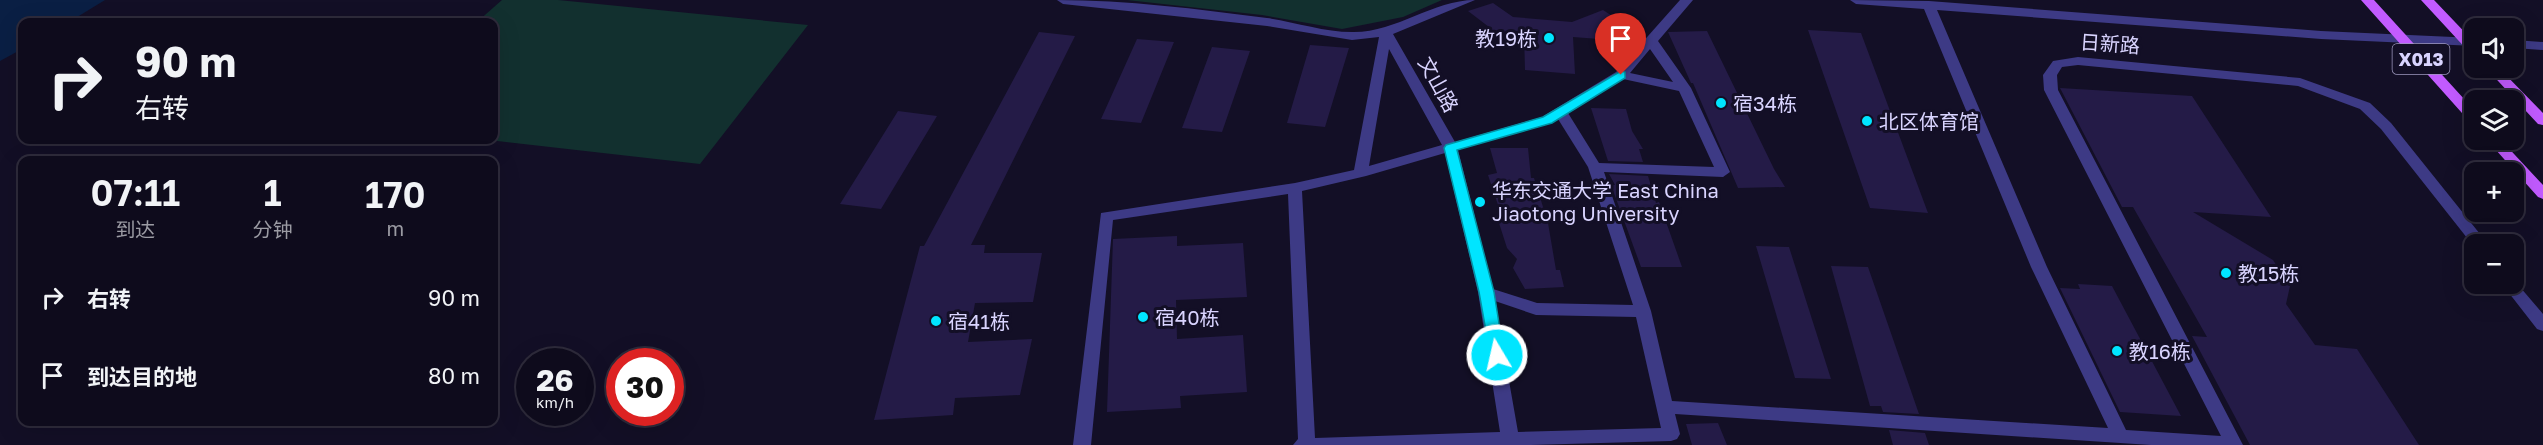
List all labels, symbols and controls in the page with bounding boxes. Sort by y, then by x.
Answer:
pin [1595,13,1646,75]
map controls [2464,18,2524,294]
button: sound [2464,18,2524,78]
icon: arrive [1604,22,1637,55]
place label: 教19栋 [1475,26,1537,50]
street label: 日新路 [2079,29,2141,57]
marker: 教19栋 [1542,31,1556,45]
text: 90 m [135,36,236,86]
icon: right [36,42,114,120]
road number: X013 [2392,44,2450,74]
street label: 文山路 [1414,52,1464,116]
button: layers [2464,90,2524,150]
place label: 宿34栋 [1733,91,1797,115]
text: 右转 [135,92,189,124]
marker: 宿34栋 [1714,96,1728,110]
place label: 北区体育馆 [1879,109,1979,133]
marker: 北区体育馆 [1860,114,1874,128]
button: + [2464,162,2524,222]
text: 07:11 [90,171,180,214]
text: 1 [264,171,282,214]
text: 170 [365,173,426,216]
place label: 华东交通大学 East China Jiaotong University [1492,178,1719,225]
marker: 华东交通大学 East China Jiaotong University [1473,195,1487,209]
text: m [386,216,404,240]
text: 到达 [115,217,155,241]
text: 分钟 [253,217,293,241]
button: − [2464,234,2524,294]
place label: 教15栋 [2238,261,2299,285]
marker: 教15栋 [2219,266,2233,280]
icon: right [36,281,69,314]
text: 90 m [428,284,480,311]
text: 右转 [87,285,131,312]
place label: 宿40栋 [1155,305,1220,329]
place label: 宿41栋 [948,309,1010,333]
marker: 宿40栋 [1136,310,1150,324]
marker: 宿41栋 [929,314,943,328]
position arrow [1465,323,1529,387]
place label: 教16栋 [2129,339,2191,363]
marker: 教16栋 [2110,344,2124,358]
speed limit sign: 30 [606,348,684,426]
icon: arrive [36,359,69,392]
text: 80 m [428,362,480,389]
text: 26 [536,362,574,398]
text: 到达目的地 [87,363,197,390]
text: km/h [536,393,574,411]

